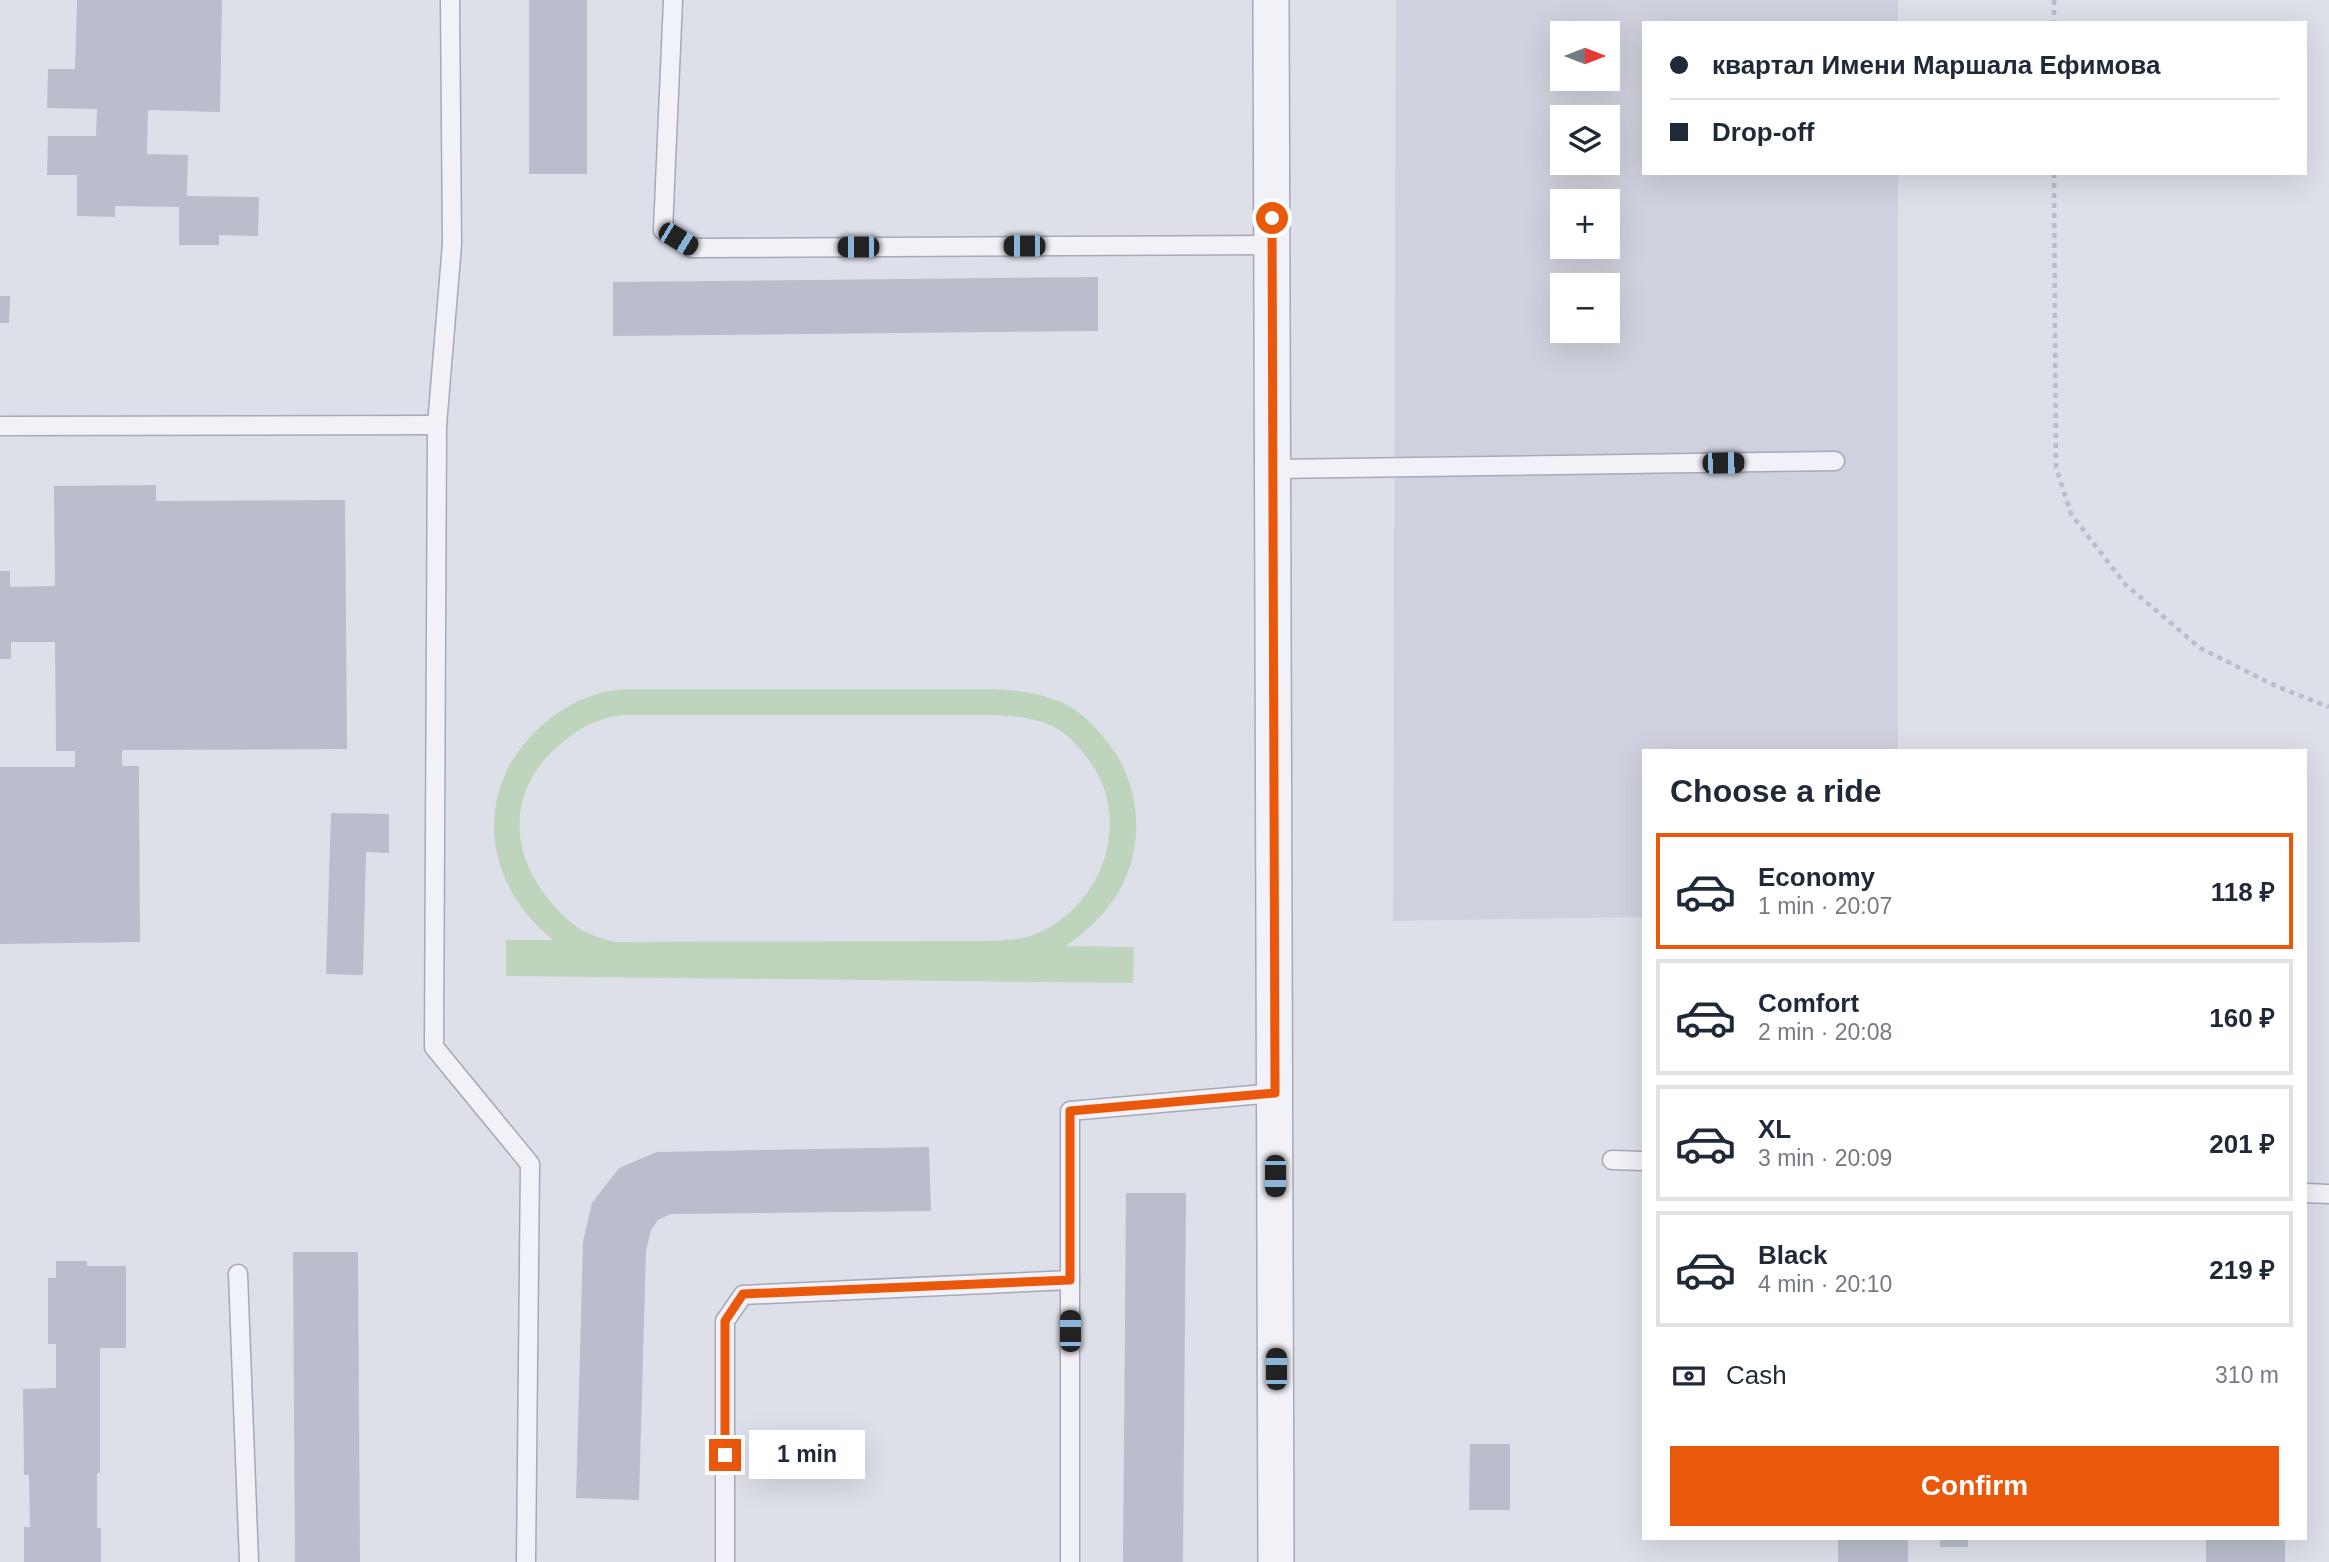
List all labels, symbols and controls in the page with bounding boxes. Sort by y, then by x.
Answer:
north arrow [1550,21,1620,91]
map controls [1550,21,1620,343]
text: квартал Имени Маршала Ефимова [1712,50,2160,80]
button: layers [1550,105,1620,175]
text: Drop-off [1712,117,1815,147]
button: + [1550,189,1620,259]
route start [1256,202,1288,234]
car [655,219,702,259]
car [1004,236,1046,257]
car [838,237,880,258]
button: − [1550,273,1620,343]
car [1702,452,1745,474]
text: Choose a ride [1670,773,1882,809]
icon: car [1674,860,1737,923]
text: Economy [1758,862,1875,892]
text: 118 ₽ [2211,877,2275,907]
text: 1 min · 20:07 [1758,893,1892,919]
icon: car [1674,986,1737,1049]
text: Comfort [1758,988,1859,1018]
text: 160 ₽ [2209,1003,2275,1033]
text: 2 min · 20:08 [1758,1019,1892,1045]
icon: car [1674,1112,1737,1175]
text: XL [1758,1114,1791,1144]
text: 201 ₽ [2209,1129,2275,1159]
text: 3 min · 20:09 [1758,1145,1892,1171]
car [1265,1155,1286,1197]
icon: car [1674,1238,1737,1301]
text: Black [1758,1240,1827,1270]
text: 219 ₽ [2209,1255,2275,1285]
text: 4 min · 20:10 [1758,1271,1892,1297]
car [1060,1310,1081,1352]
car [1266,1348,1287,1390]
icon: cash [1670,1357,1708,1395]
text: Cash [1726,1360,1787,1390]
text: 310 m [2215,1362,2279,1388]
callout: 1 min [750,1430,865,1480]
route end [709,1439,741,1471]
text: 1 min [777,1441,837,1467]
button: Confirm [1670,1446,2279,1526]

